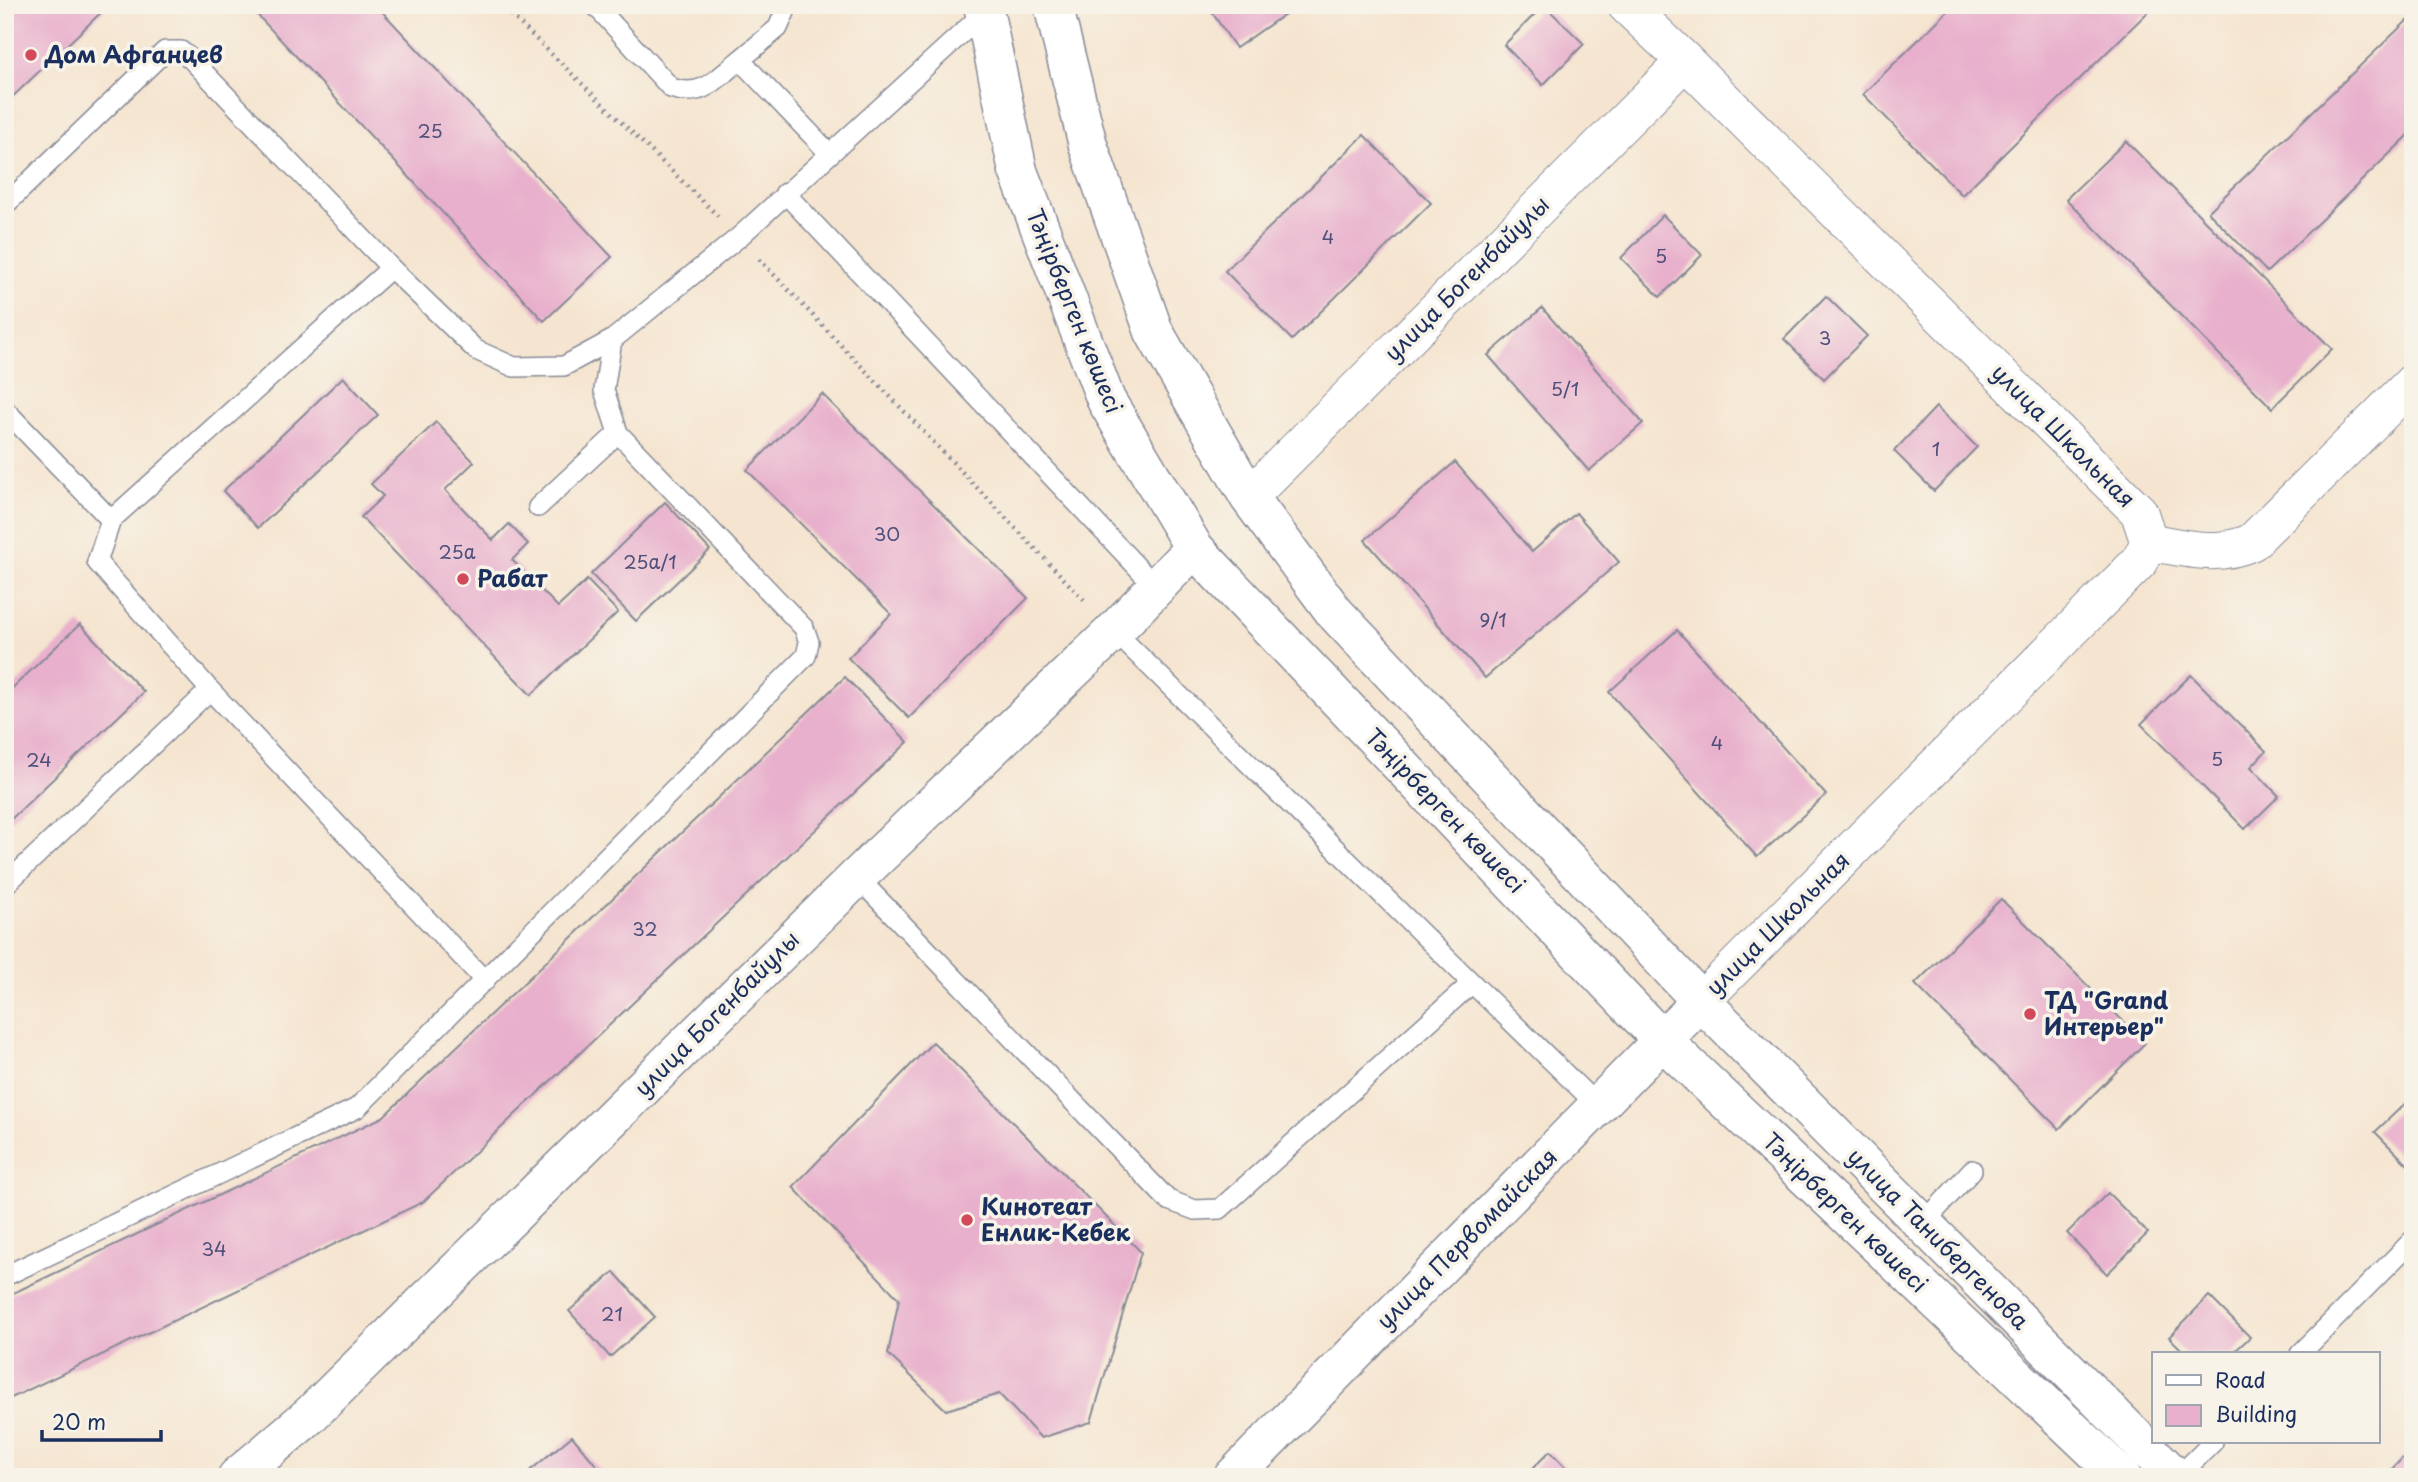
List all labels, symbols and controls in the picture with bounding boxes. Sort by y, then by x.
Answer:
place label: Дом Афганцев [44,36,223,71]
marker: Дом Афганцев [23,47,39,63]
house number: 25 [417,116,443,144]
street label: улица Богенбайулы [1375,187,1557,369]
street label: Тәңірберген көшесі [1018,203,1132,418]
house number: 4 [1322,222,1334,250]
house number: 5 [1655,241,1667,269]
house number: 3 [1819,323,1831,351]
street label: улица Школьная [1984,355,2144,515]
house number: 5/1 [1551,374,1579,402]
house number: 1 [1932,434,1940,462]
house number: 30 [874,519,900,547]
house number: 25а [438,537,476,565]
house number: 25а/1 [623,547,677,575]
place label: Рабат [477,560,548,595]
marker: Рабат [455,571,471,587]
house number: 9/1 [1479,605,1507,633]
street label: Тәңірберген көшесі [1358,719,1534,901]
house number: 4 [1711,728,1723,756]
house number: 5 [2211,744,2223,772]
house number: 24 [26,745,52,773]
street label: улица Школьная [1697,843,1857,1003]
house number: 32 [632,914,658,942]
street label: улица Богенбайулы [625,922,807,1104]
place label: ТД "Grand Интерьер" [2044,982,2168,1043]
marker: ТД "Grand Интерьер" [2022,1006,2038,1022]
street label: Тәңірберген көшесі [1755,1124,1937,1300]
street label: улица Первомайская [1367,1139,1565,1337]
street label: улица Танибергенова [1840,1139,2039,1337]
place label: Кинотеат Енлик-Кебек [981,1188,1131,1249]
marker: Кинотеат Енлик-Кебек [959,1212,975,1228]
house number: 34 [201,1234,227,1262]
house number: 21 [601,1299,623,1327]
legend [2152,1352,2380,1444]
text: Road [2215,1363,2266,1395]
text: Building [2215,1397,2297,1429]
scale bar [42,1398,161,1442]
text: 20 m [52,1405,106,1437]

